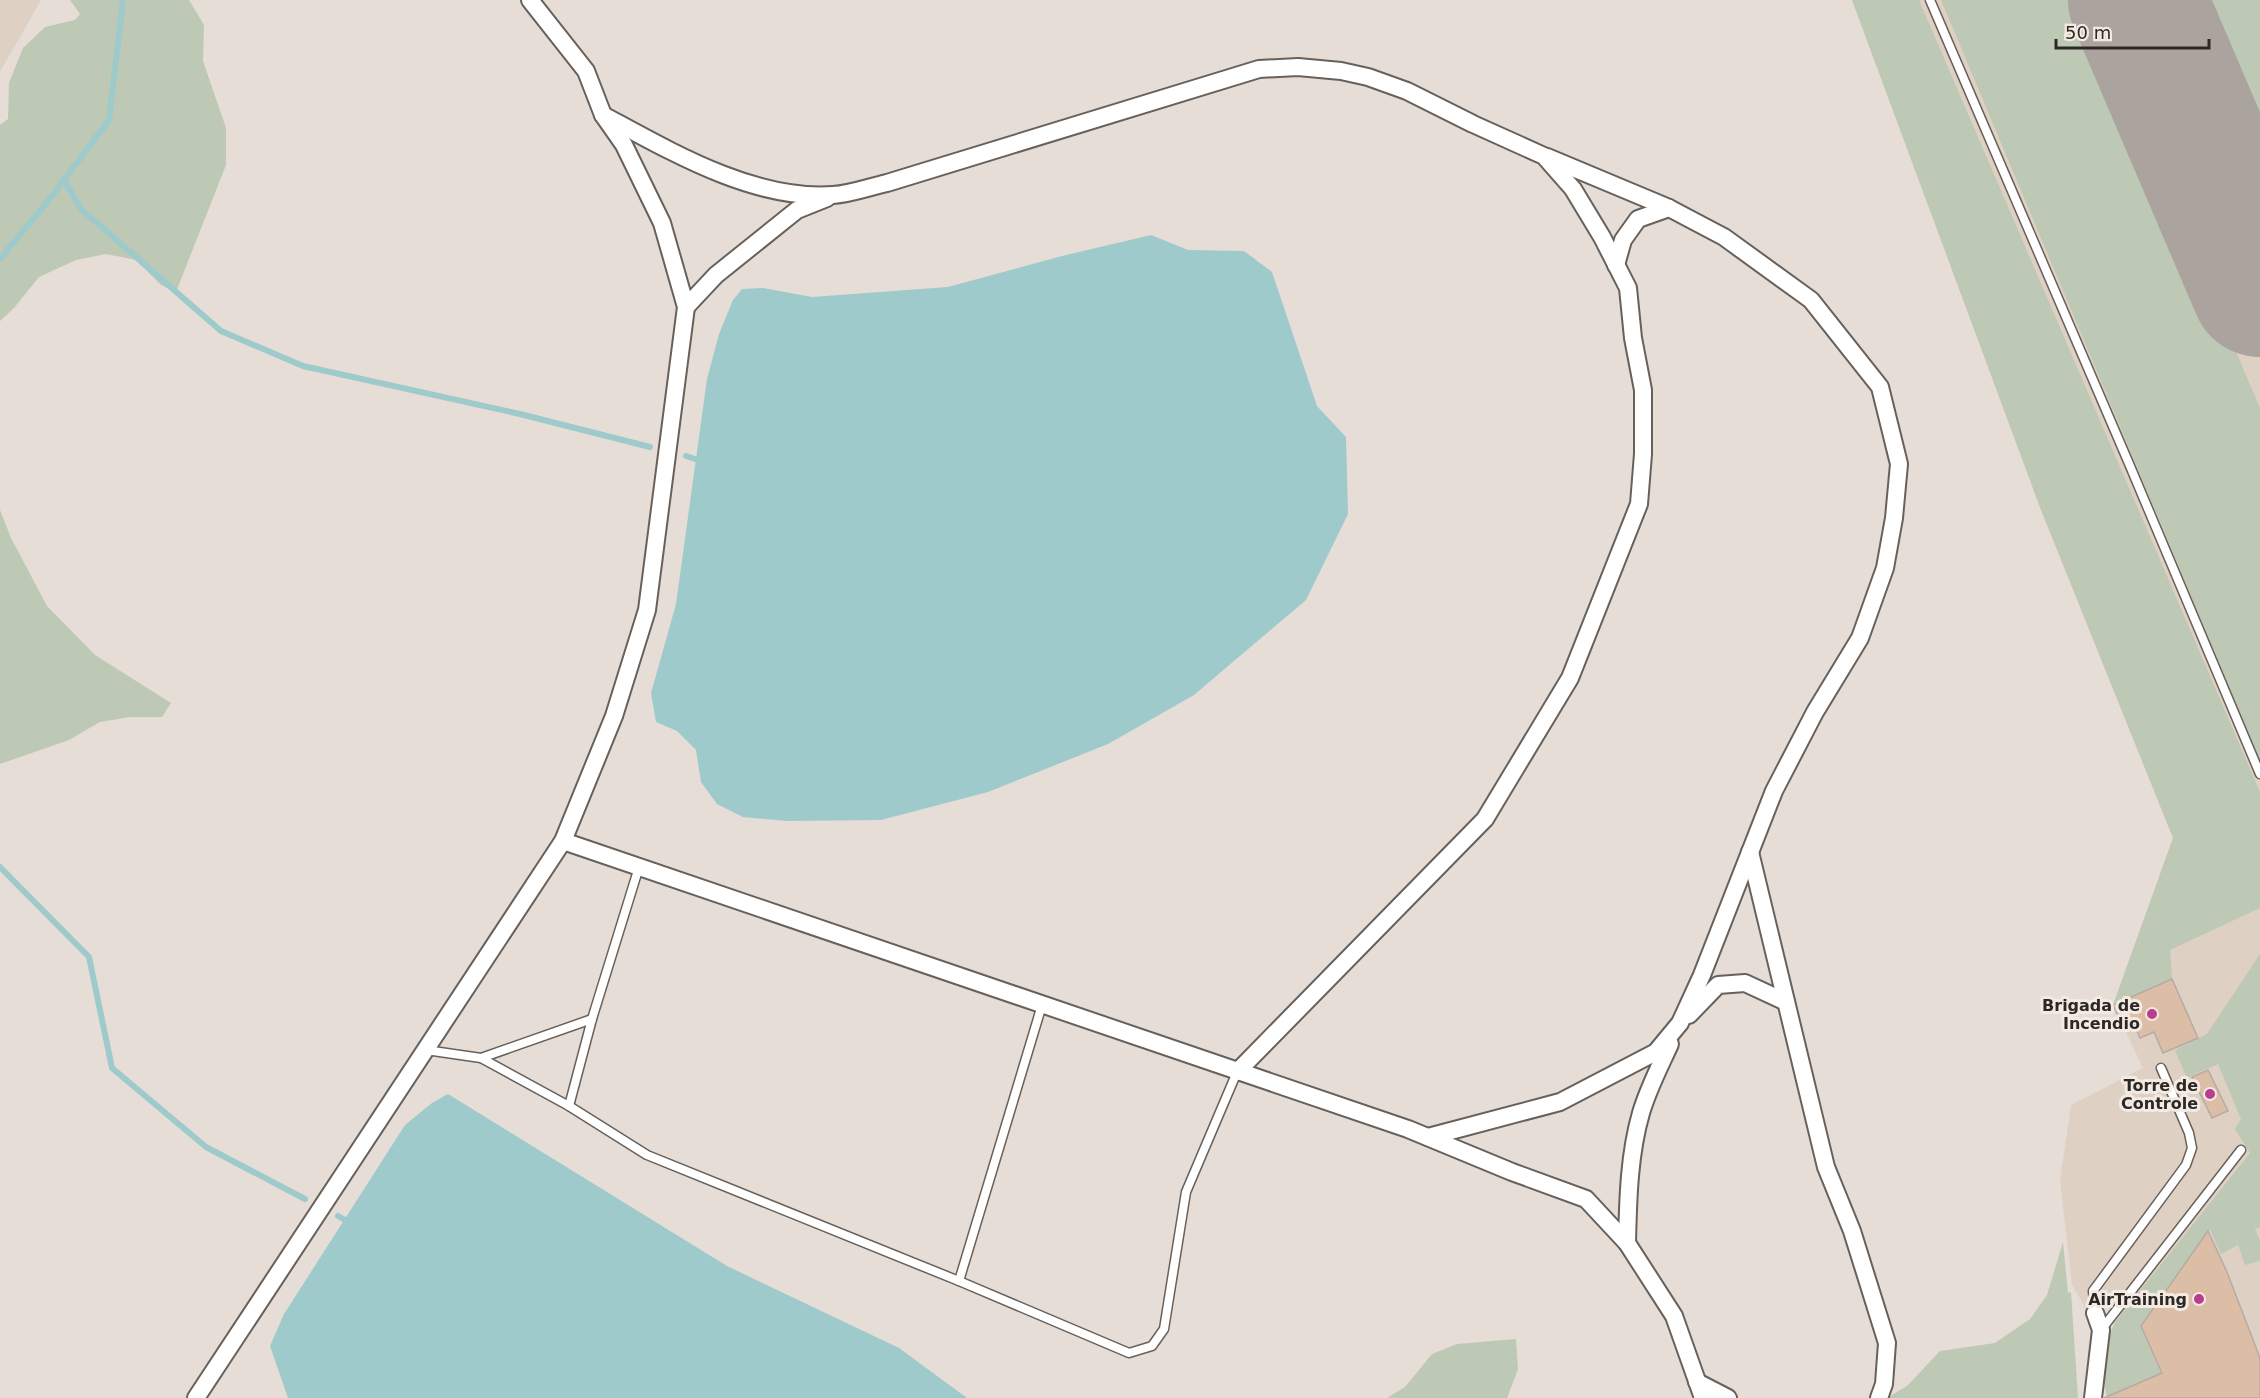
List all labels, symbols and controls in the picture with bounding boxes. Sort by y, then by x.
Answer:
scale bar [2056,12,2209,50]
text: 50 m [2065,22,2111,43]
place label: Brigada de Incendio [2042,996,2140,1033]
marker: Brigada de Incendio [2145,1007,2159,1021]
place label: Torre de Controle [2121,1076,2198,1113]
marker: Torre de Controle [2203,1087,2217,1101]
place label: AirTraining [2088,1290,2187,1309]
marker: AirTraining [2192,1292,2206,1306]

